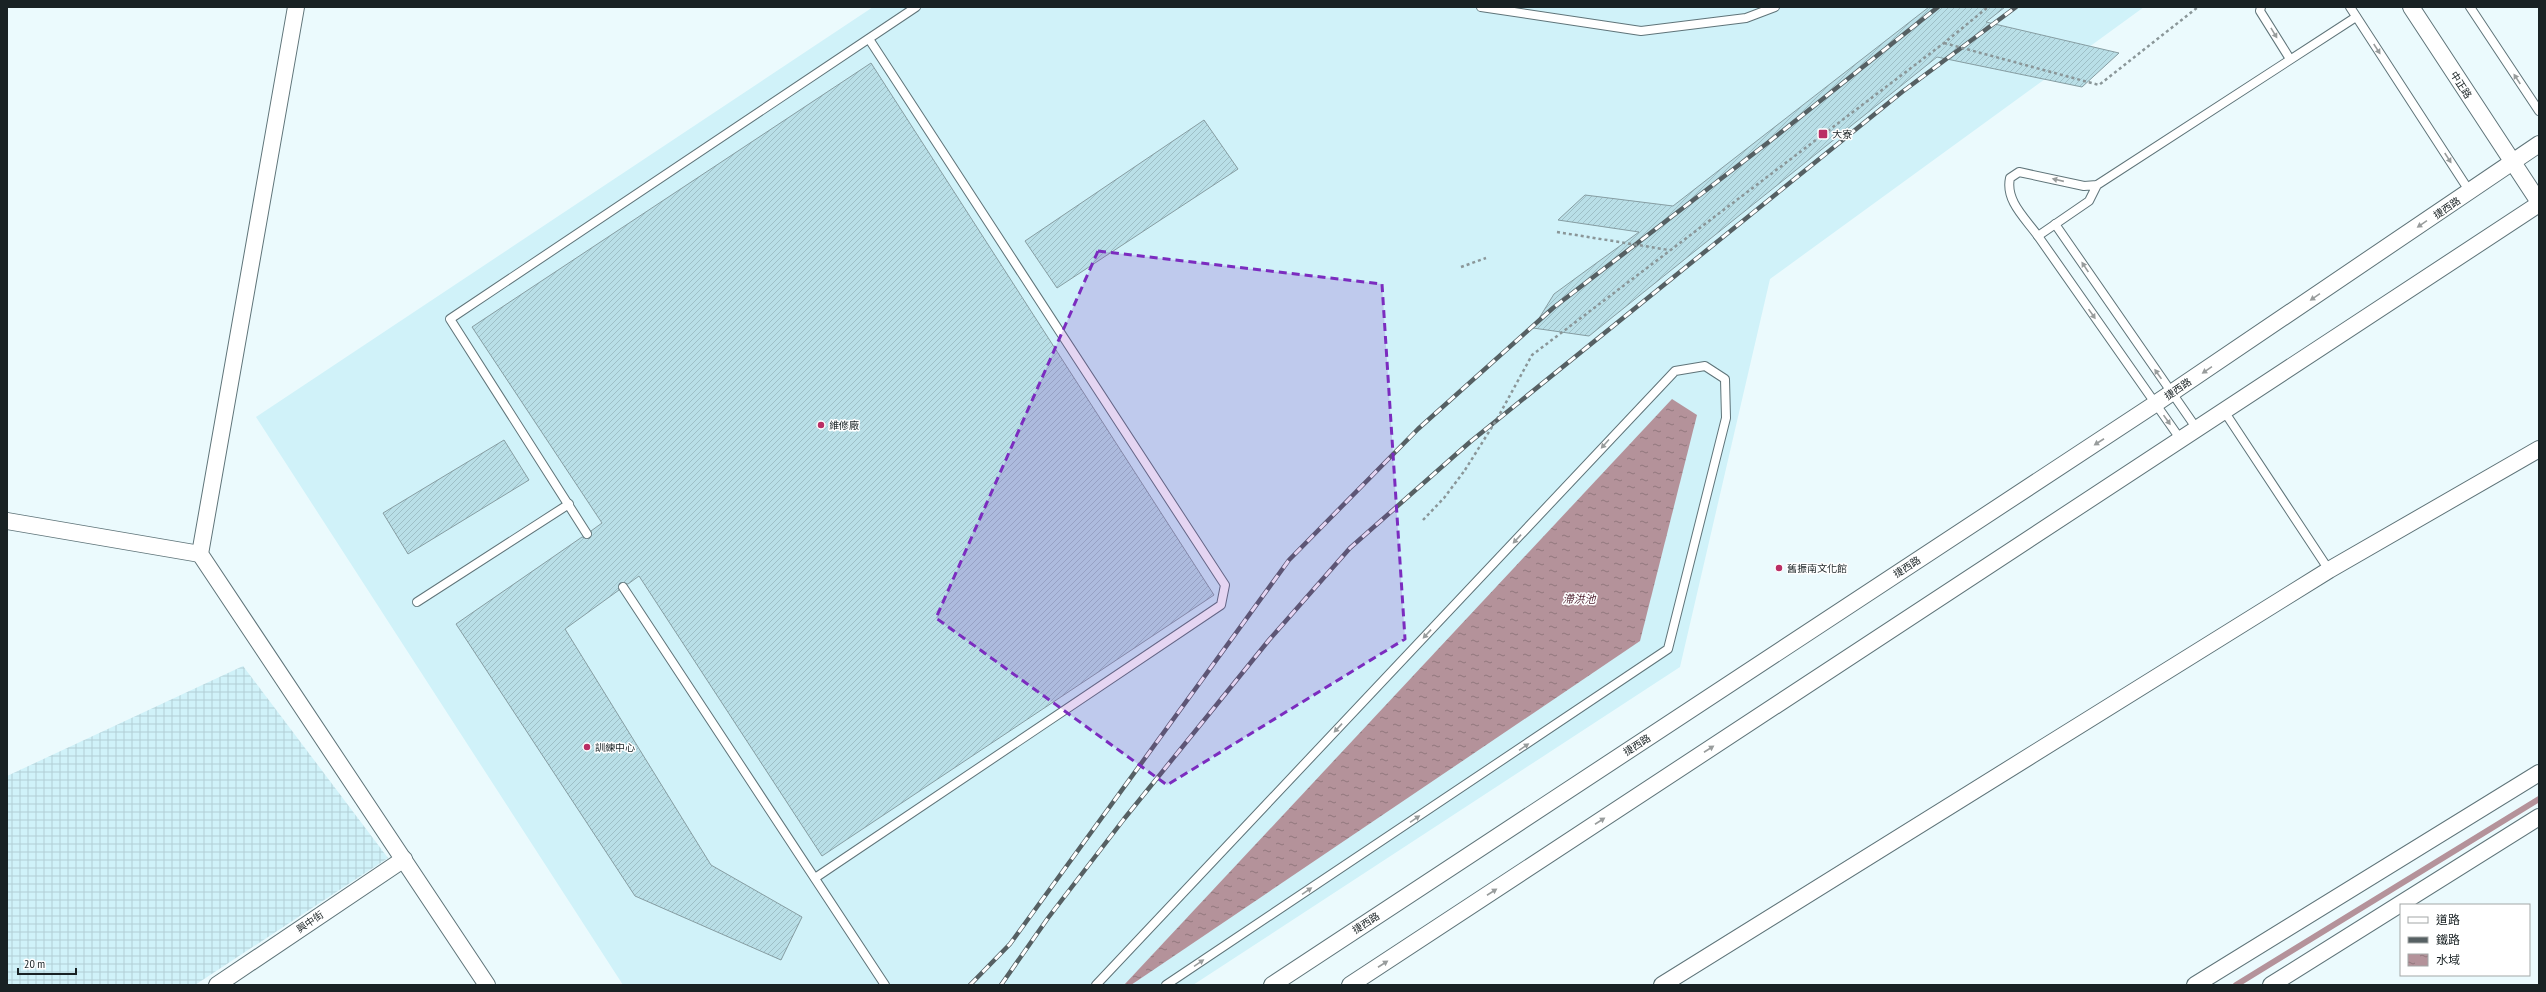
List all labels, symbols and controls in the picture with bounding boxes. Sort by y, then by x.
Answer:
one-way arrow [2271,27,2278,39]
one-way arrow [2374,44,2381,55]
street label: 中正路 [2447,69,2475,101]
one-way arrow [2514,73,2521,85]
marker: 大寮 [1817,128,1829,140]
place label: 大寮 [1832,128,1852,141]
one-way arrow [2444,153,2452,164]
one-way arrow [2052,177,2064,183]
street label: 捷西路 [2431,194,2463,222]
one-way arrow [2417,220,2428,228]
one-way arrow [2081,262,2089,272]
one-way arrow [2310,293,2320,301]
one-way arrow [2088,308,2096,319]
one-way arrow [2202,366,2212,374]
one-way arrow [2154,369,2162,380]
street label: 捷西路 [2162,375,2194,403]
one-way arrow [2163,415,2171,426]
place label: 維修廠 [829,419,859,432]
marker: 維修廠 [816,420,826,430]
one-way arrow [2093,438,2105,445]
one-way arrow [1600,439,1610,449]
one-way arrow [1512,534,1521,544]
street label: 捷西路 [1891,553,1923,581]
place label: 舊振南文化館 [1787,562,1847,575]
marker: 舊振南文化館 [1774,563,1784,573]
water label: 滯洪池 [1563,592,1596,606]
one-way arrow [1423,629,1432,639]
one-way arrow [1333,723,1343,733]
street label: 捷西路 [1621,731,1653,759]
place label: 訓練中心 [595,741,635,754]
marker: 訓練中心 [582,742,592,752]
one-way arrow [1518,744,1529,751]
one-way arrow [1703,746,1715,753]
one-way arrow [1410,816,1421,823]
one-way arrow [1595,817,1606,825]
one-way arrow [1301,888,1313,895]
one-way arrow [1487,888,1497,896]
legend [2400,904,2530,976]
street label: 興中街 [294,908,326,936]
street label: 捷西路 [1350,909,1382,937]
text: 道路 [2436,912,2460,927]
text: 鐵路 [2436,932,2460,947]
scale bar [18,950,76,976]
text: 水域 [2436,952,2460,967]
text: 20 m [24,956,45,971]
one-way arrow [1193,960,1205,967]
one-way arrow [1377,960,1389,967]

